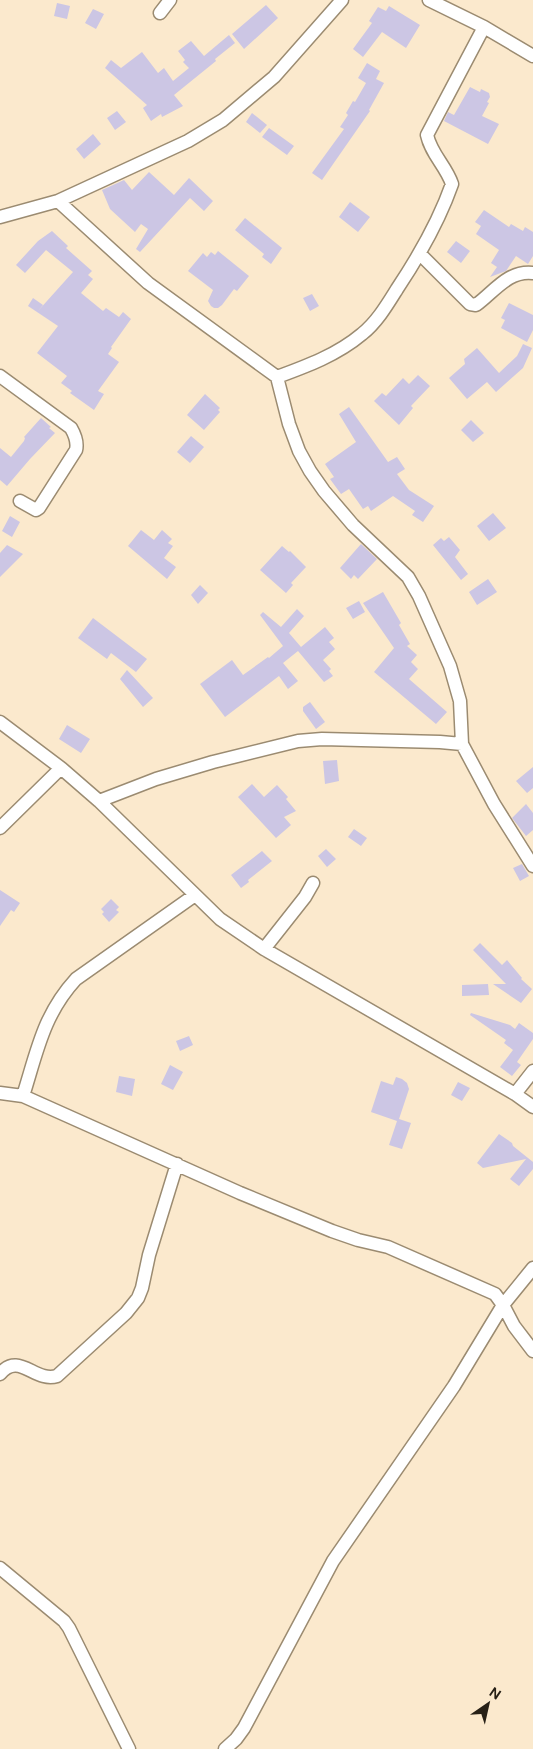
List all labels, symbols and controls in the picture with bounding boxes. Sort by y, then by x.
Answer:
north arrow [463,1679,513,1729]
text: N [486,1683,505,1704]

